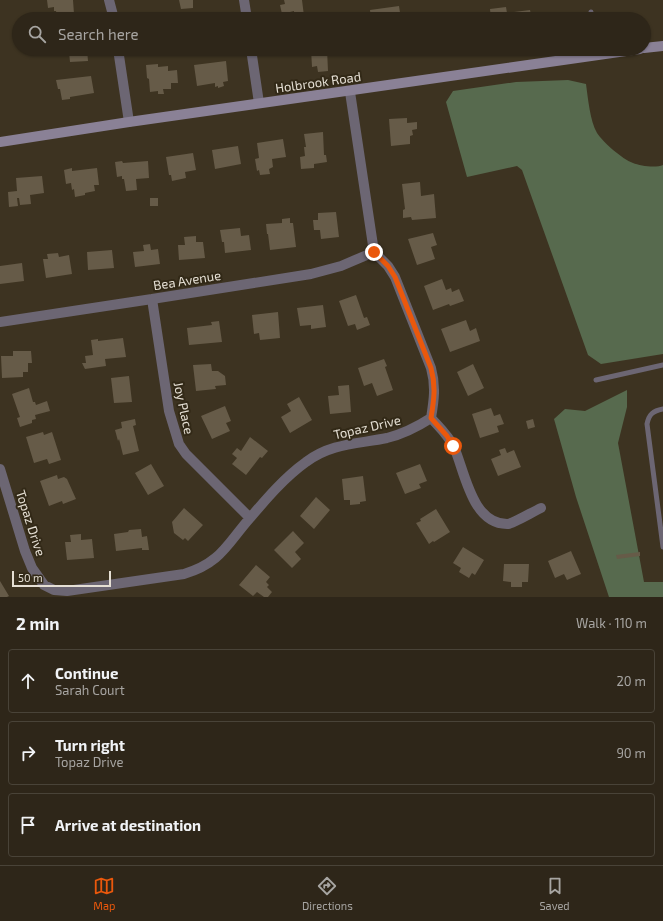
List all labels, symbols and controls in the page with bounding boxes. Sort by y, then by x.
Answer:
search box [12,12,651,56]
icon: search [26,23,48,45]
text: Search here [58,25,139,43]
street label: Holbrook Road [274,68,362,96]
route end [365,243,383,261]
street label: Bea Avenue [152,267,222,293]
street label: Joy Place [171,380,197,436]
street label: Topaz Drive [332,411,402,443]
route start [444,437,462,455]
street label: Topaz Drive [13,488,49,558]
scale bar [12,569,111,588]
text: 50 m [18,571,43,584]
text: 2 min [16,613,59,633]
text: Walk · 110 m [576,615,647,631]
text: Continue [55,664,118,682]
icon: ahead [17,670,39,692]
text: 20 m [617,673,646,689]
text: Sarah Court [55,682,125,698]
text: Turn right [55,736,125,754]
icon: right [17,742,39,764]
text: 90 m [616,745,646,761]
text: Topaz Drive [55,754,124,770]
icon: arrive [17,814,39,836]
text: Arrive at destination [55,816,201,834]
tab: Map [93,875,115,912]
tab: Directions [302,875,353,912]
tab: Saved [539,875,570,912]

